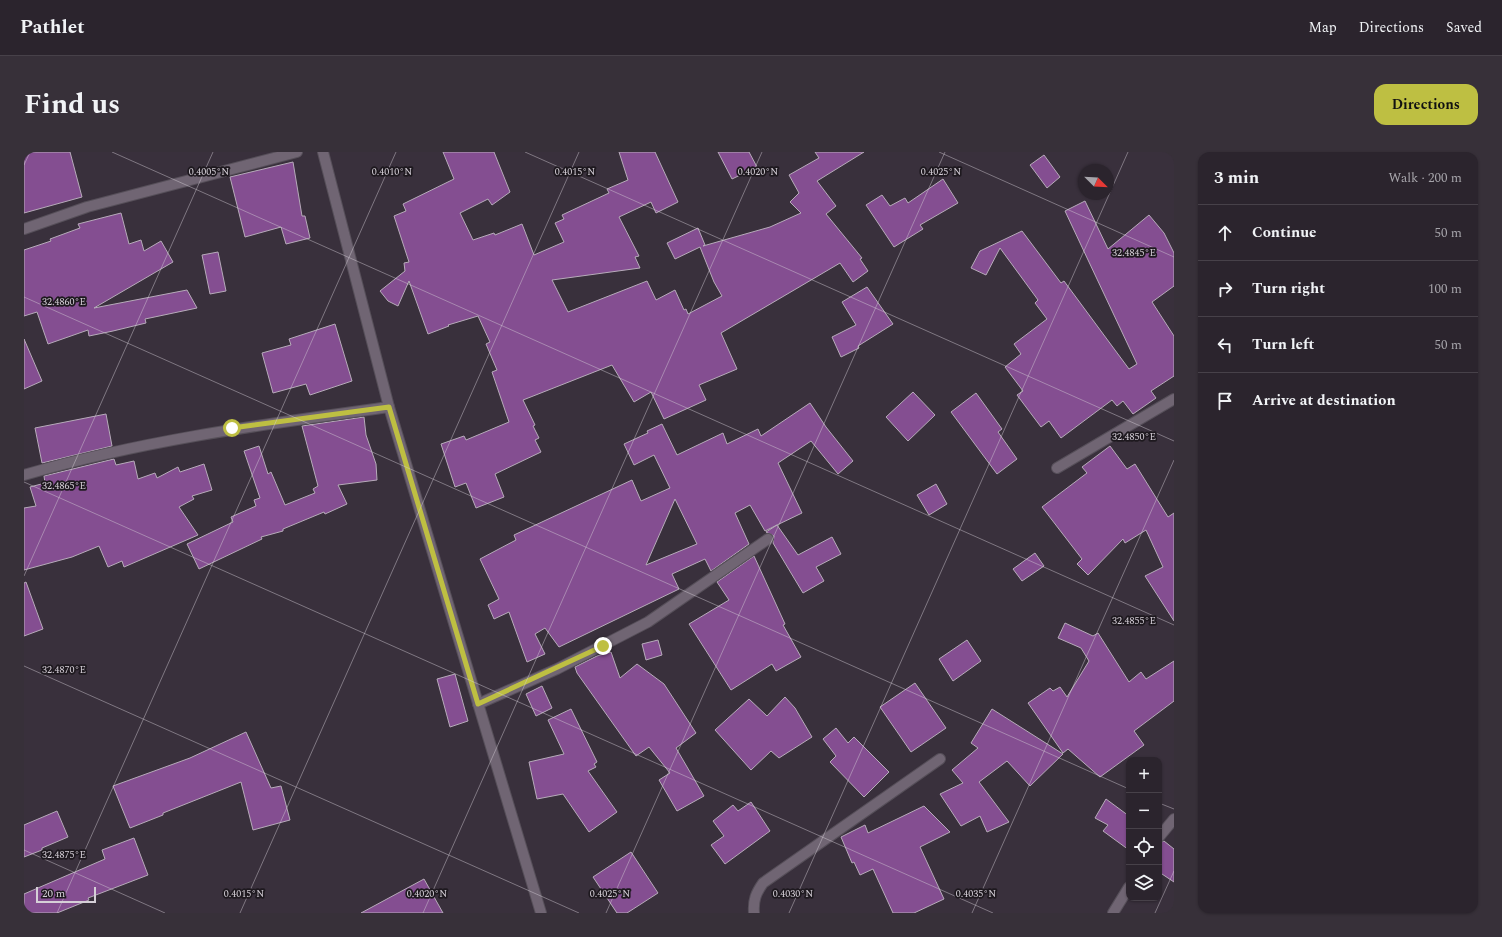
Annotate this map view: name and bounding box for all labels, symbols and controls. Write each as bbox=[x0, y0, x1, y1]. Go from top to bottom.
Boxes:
text: Pathlet bbox=[20, 13, 85, 42]
text: Map bbox=[1309, 17, 1337, 38]
text: Directions bbox=[1359, 17, 1424, 38]
text: Saved bbox=[1446, 17, 1482, 38]
text: Find us bbox=[24, 83, 120, 126]
button: Directions bbox=[1374, 84, 1478, 125]
text: 0.4005°N bbox=[189, 164, 229, 180]
text: 0.4010°N bbox=[372, 164, 412, 180]
text: 0.4015°N bbox=[555, 164, 595, 180]
text: 0.4020°N bbox=[738, 164, 778, 180]
text: 0.4025°N bbox=[921, 164, 961, 180]
north arrow bbox=[1078, 164, 1114, 200]
text: 3 min bbox=[1214, 165, 1259, 191]
text: Walk · 200 m bbox=[1388, 168, 1462, 188]
text: Continue bbox=[1252, 221, 1317, 244]
icon: ahead bbox=[1214, 222, 1236, 244]
text: 50 m bbox=[1435, 223, 1462, 243]
text: 32.4845°E bbox=[1112, 245, 1156, 261]
text: Turn right bbox=[1252, 277, 1325, 300]
icon: right bbox=[1214, 278, 1236, 300]
text: 100 m bbox=[1428, 279, 1462, 299]
text: 32.4860°E bbox=[42, 294, 86, 310]
text: Turn left bbox=[1252, 333, 1314, 356]
icon: left bbox=[1214, 334, 1236, 356]
text: 50 m bbox=[1435, 335, 1462, 355]
text: Arrive at destination bbox=[1252, 389, 1396, 412]
icon: arrive bbox=[1214, 390, 1236, 412]
route start bbox=[223, 419, 241, 437]
text: 32.4850°E bbox=[1112, 429, 1156, 445]
text: 32.4865°E bbox=[42, 478, 86, 494]
text: 32.4855°E bbox=[1112, 613, 1156, 629]
route end bbox=[594, 637, 612, 655]
text: 32.4870°E bbox=[42, 662, 86, 678]
map controls bbox=[1126, 757, 1162, 901]
button: + bbox=[1126, 757, 1162, 793]
button: − bbox=[1126, 793, 1162, 829]
button: locate bbox=[1126, 829, 1162, 865]
text: 32.4875°E bbox=[42, 847, 86, 863]
button: layers bbox=[1126, 865, 1162, 901]
scale bar bbox=[36, 885, 96, 904]
text: 20 m bbox=[42, 885, 65, 902]
text: 0.4015°N bbox=[224, 886, 264, 902]
text: 0.4020°N bbox=[407, 886, 447, 902]
text: 0.4025°N bbox=[590, 886, 630, 902]
text: 0.4030°N bbox=[773, 886, 813, 902]
text: 0.4035°N bbox=[956, 886, 996, 902]

